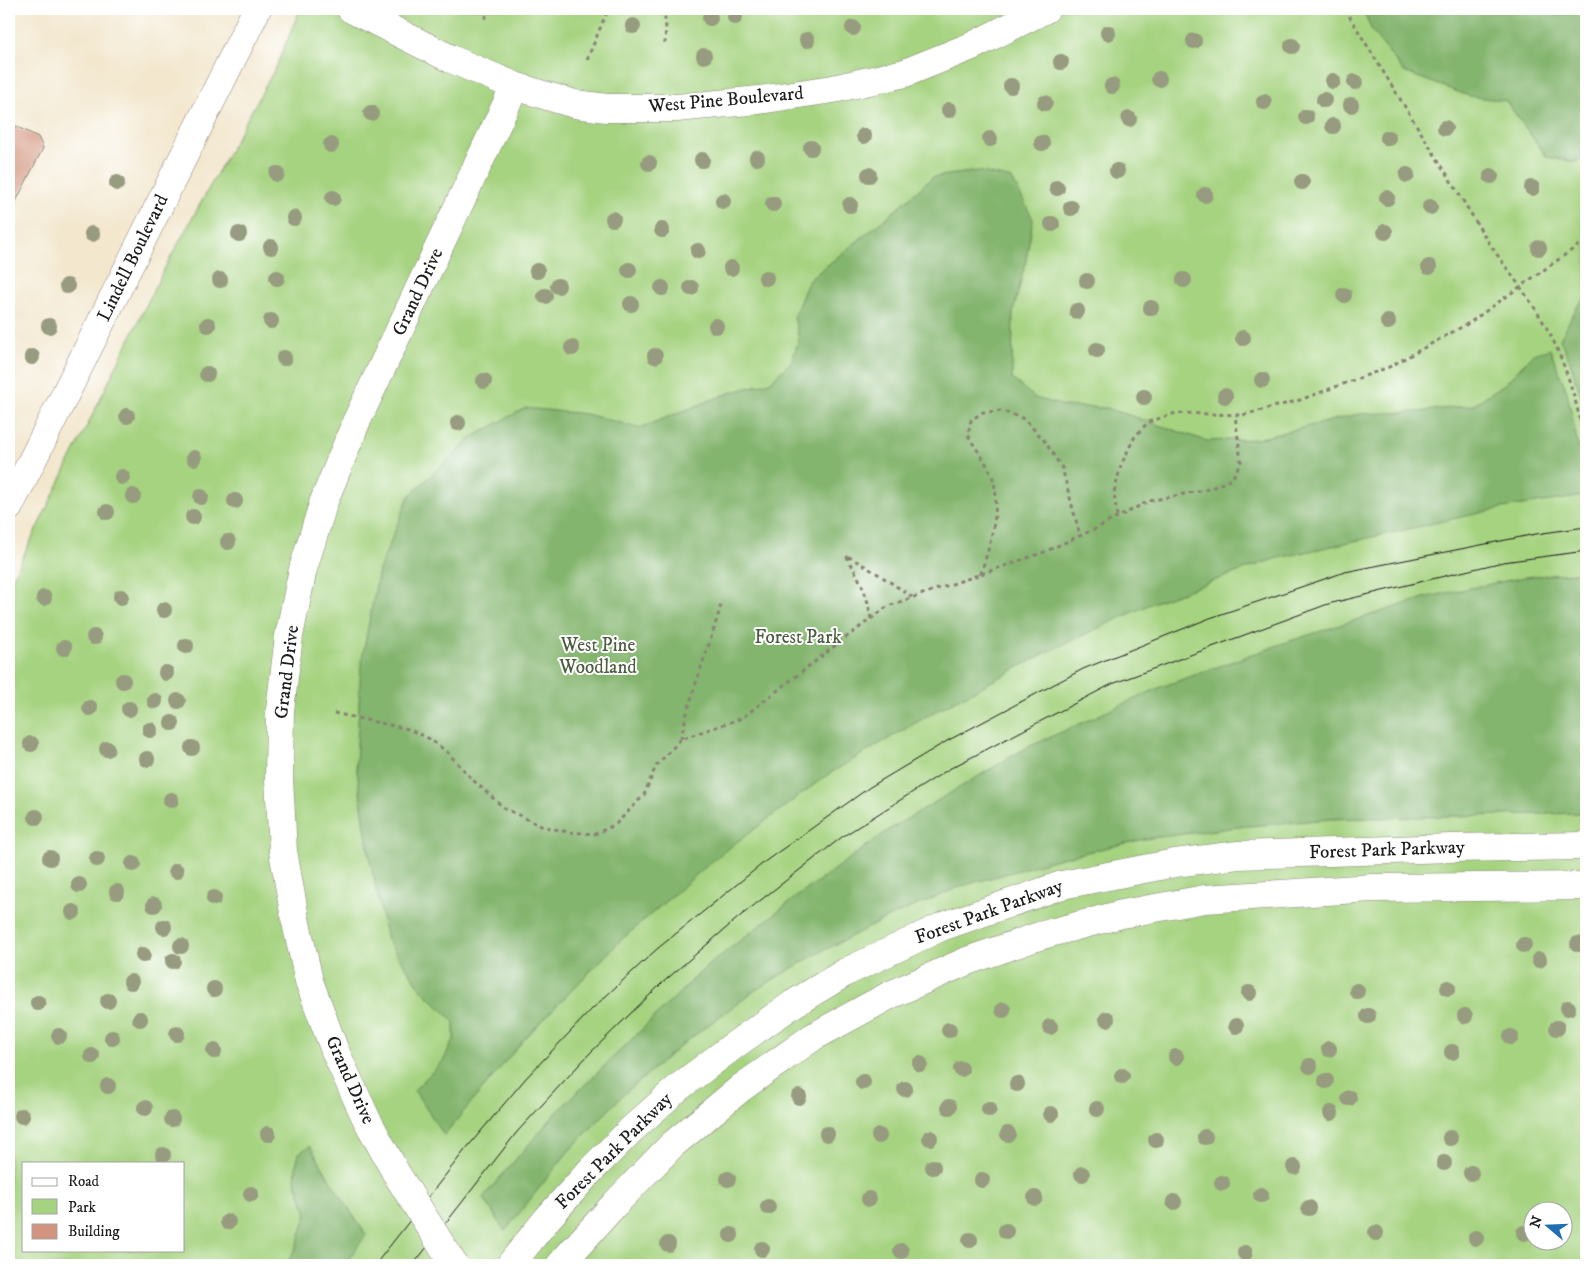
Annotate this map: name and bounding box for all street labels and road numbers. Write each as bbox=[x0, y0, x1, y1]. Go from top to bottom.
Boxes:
street label: West Pine Boulevard bbox=[647, 82, 805, 118]
street label: Lindell Boulevard bbox=[92, 190, 174, 325]
street label: Grand Drive bbox=[388, 244, 448, 340]
street label: Grand Drive bbox=[270, 624, 304, 720]
street label: Forest Park Parkway bbox=[1309, 836, 1466, 864]
street label: Forest Park Parkway bbox=[912, 874, 1067, 949]
street label: Grand Drive bbox=[320, 1032, 380, 1128]
street label: Forest Park Parkway bbox=[551, 1087, 678, 1214]

